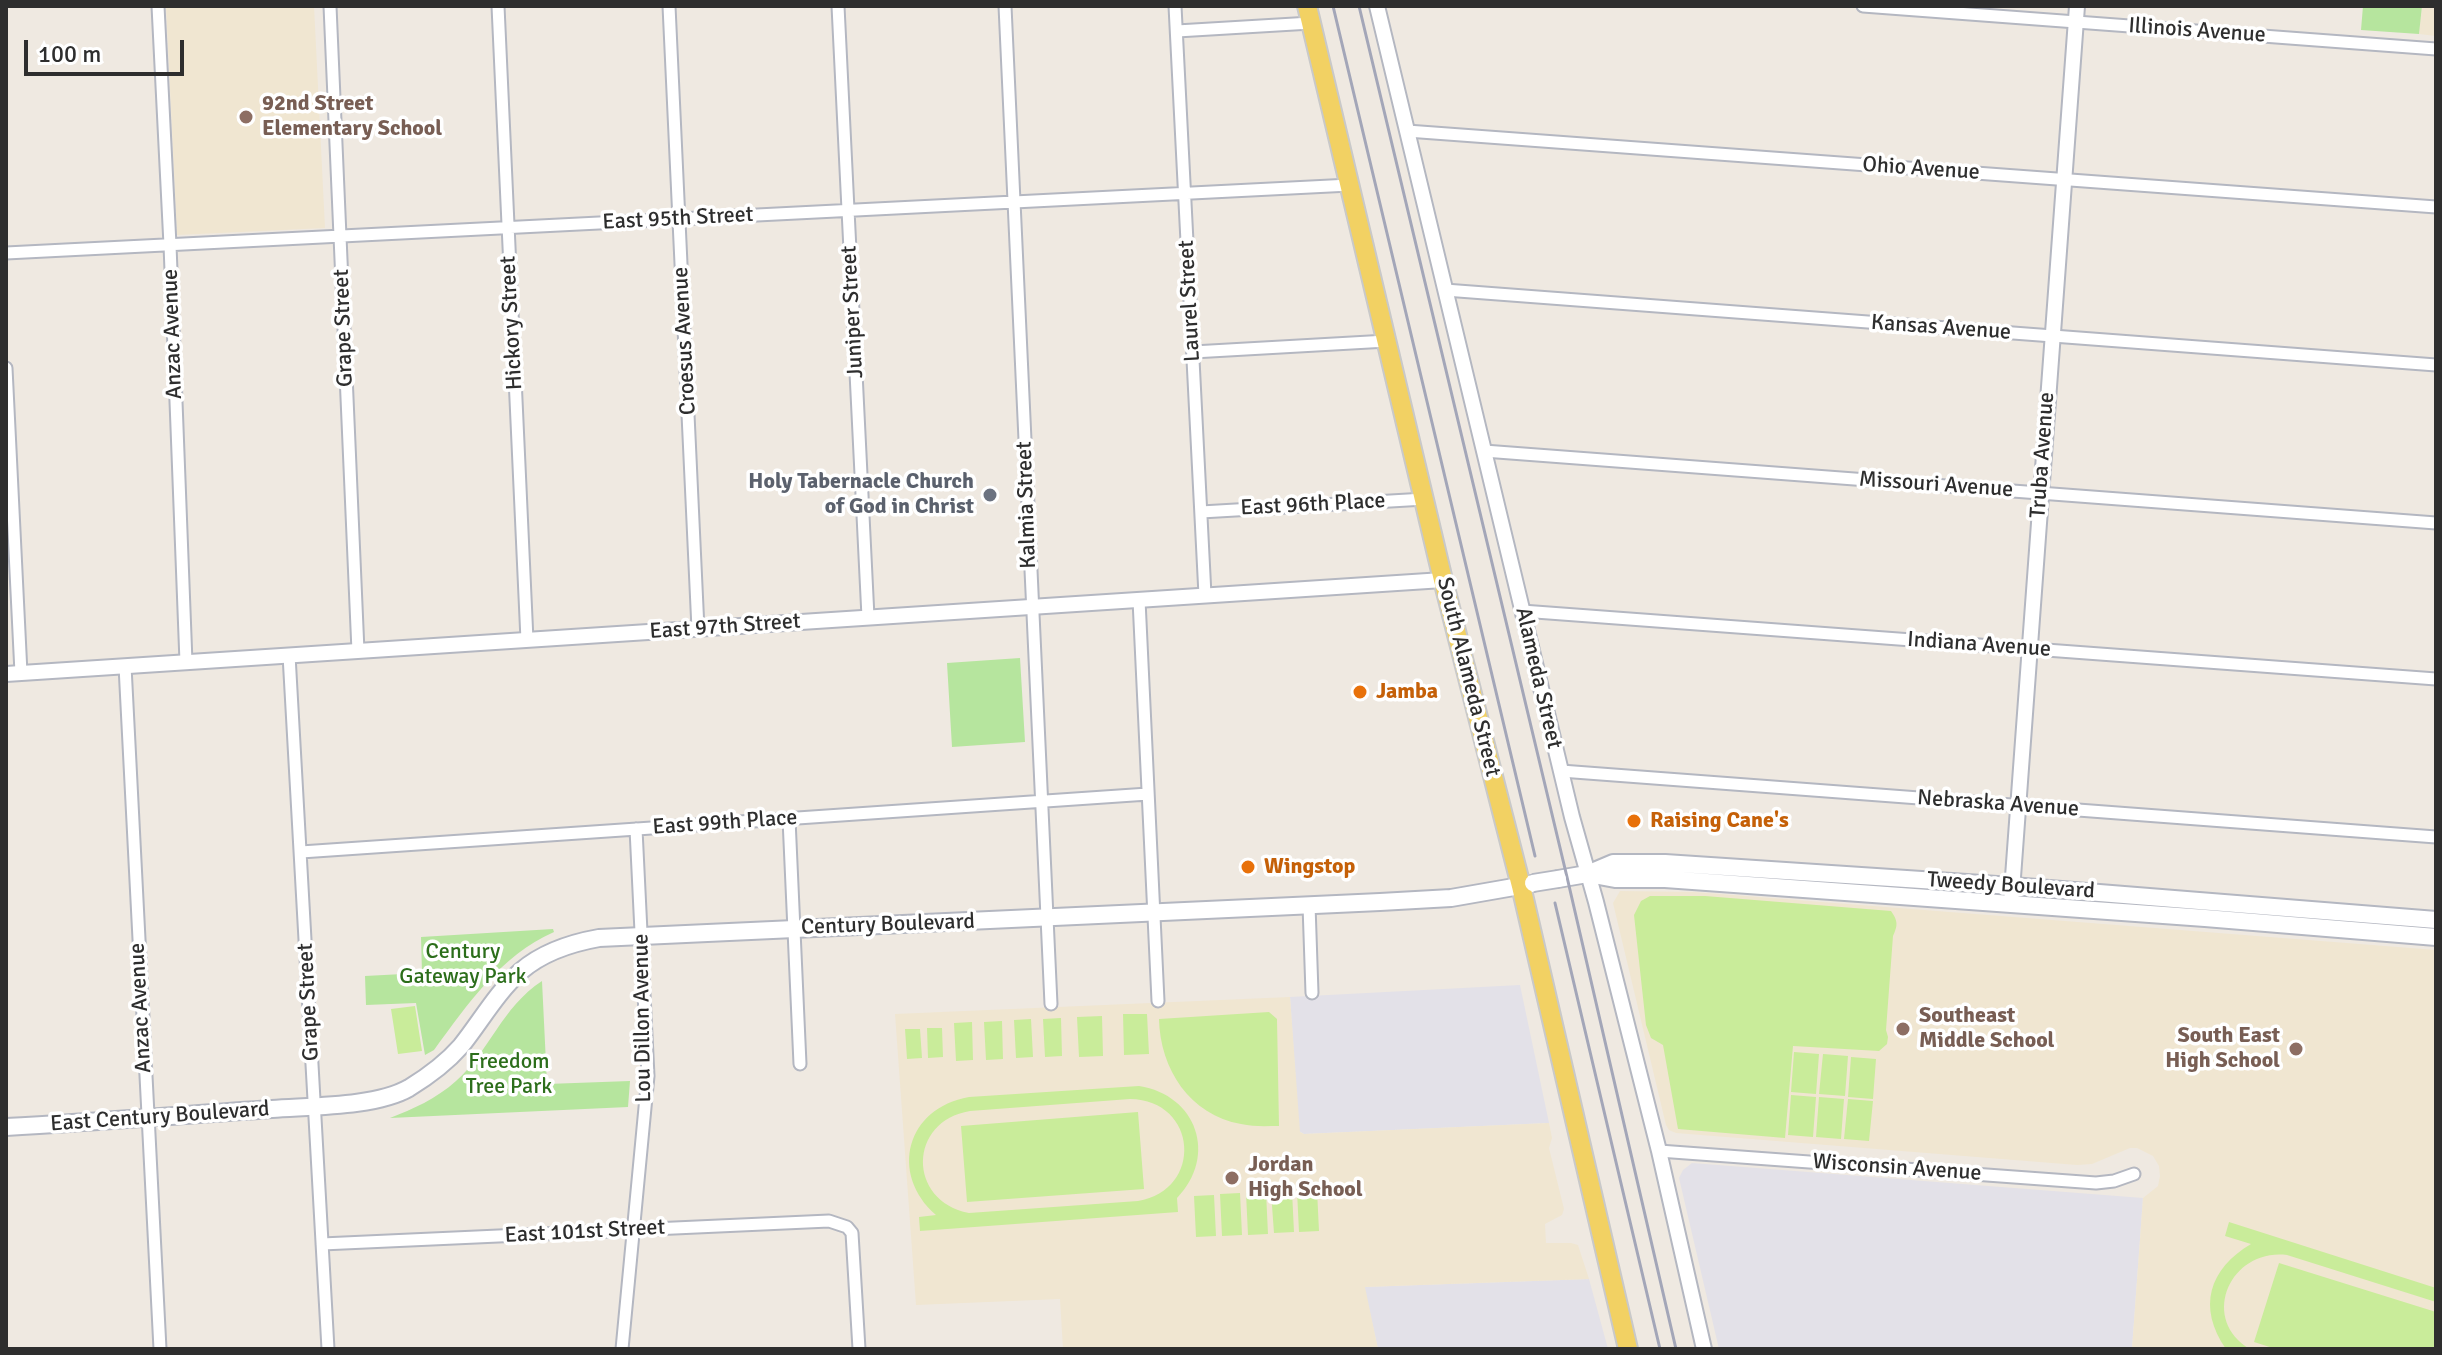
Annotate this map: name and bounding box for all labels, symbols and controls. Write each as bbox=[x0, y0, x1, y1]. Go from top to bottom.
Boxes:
street label: Illinois Avenue bbox=[2127, 13, 2267, 49]
scale bar bbox=[28, 24, 188, 74]
text: 100 m bbox=[38, 39, 101, 69]
place label: 92nd Street Elementary School bbox=[262, 91, 442, 142]
marker: 92nd Street Elementary School bbox=[237, 108, 255, 126]
street label: Ohio Avenue bbox=[1861, 152, 1981, 186]
street label: East 95th Street bbox=[602, 202, 754, 236]
street label: Laurel Street bbox=[1174, 240, 1206, 362]
street label: Juniper Street bbox=[836, 245, 870, 379]
street label: Hickory Street bbox=[495, 255, 529, 391]
street label: Croesus Avenue bbox=[668, 266, 702, 416]
street label: Anzac Avenue bbox=[158, 268, 188, 400]
street label: Grape Street bbox=[329, 269, 359, 387]
street label: Kansas Avenue bbox=[1870, 310, 2012, 346]
street label: Truba Avenue bbox=[2025, 391, 2061, 519]
street label: Kalmia Street bbox=[1012, 441, 1042, 569]
street label: Missouri Avenue bbox=[1858, 466, 2014, 504]
place label: Holy Tabernacle Church of God in Christ bbox=[748, 469, 974, 520]
marker: Holy Tabernacle Church of God in Christ bbox=[981, 486, 999, 504]
street label: East 96th Place bbox=[1240, 488, 1386, 522]
street label: South Alameda Street bbox=[1430, 575, 1506, 779]
street label: Alameda Street bbox=[1509, 605, 1567, 751]
street label: East 97th Street bbox=[649, 609, 801, 645]
street label: Indiana Avenue bbox=[1906, 627, 2052, 663]
place label: Jamba bbox=[1376, 679, 1438, 705]
marker: Jamba bbox=[1351, 683, 1369, 701]
street label: Nebraska Avenue bbox=[1916, 785, 2080, 823]
street label: East 99th Place bbox=[652, 805, 798, 841]
place label: Raising Cane's bbox=[1650, 808, 1789, 834]
marker: Raising Cane's bbox=[1625, 812, 1643, 830]
place label: Wingstop bbox=[1264, 854, 1355, 880]
marker: Wingstop bbox=[1239, 858, 1257, 876]
street label: Tweedy Boulevard bbox=[1926, 867, 2096, 905]
street label: Century Boulevard bbox=[801, 909, 975, 941]
street label: Lou Dillon Avenue bbox=[628, 933, 658, 1103]
park label: Century Gateway Park bbox=[399, 939, 527, 990]
street label: Anzac Avenue bbox=[124, 942, 158, 1074]
street label: Grape Street bbox=[293, 942, 325, 1062]
place label: Southeast Middle School bbox=[1919, 1003, 2055, 1054]
marker: Southeast Middle School bbox=[1894, 1020, 1912, 1038]
place label: South East High School bbox=[2165, 1023, 2280, 1074]
marker: South East High School bbox=[2287, 1040, 2305, 1058]
park label: Freedom Tree Park bbox=[466, 1049, 552, 1100]
street label: East Century Boulevard bbox=[49, 1096, 271, 1138]
street label: Wisconsin Avenue bbox=[1812, 1149, 1982, 1187]
place label: Jordan High School bbox=[1248, 1152, 1363, 1204]
marker: Jordan High School bbox=[1223, 1169, 1241, 1187]
street label: East 101st Street bbox=[504, 1215, 666, 1249]

